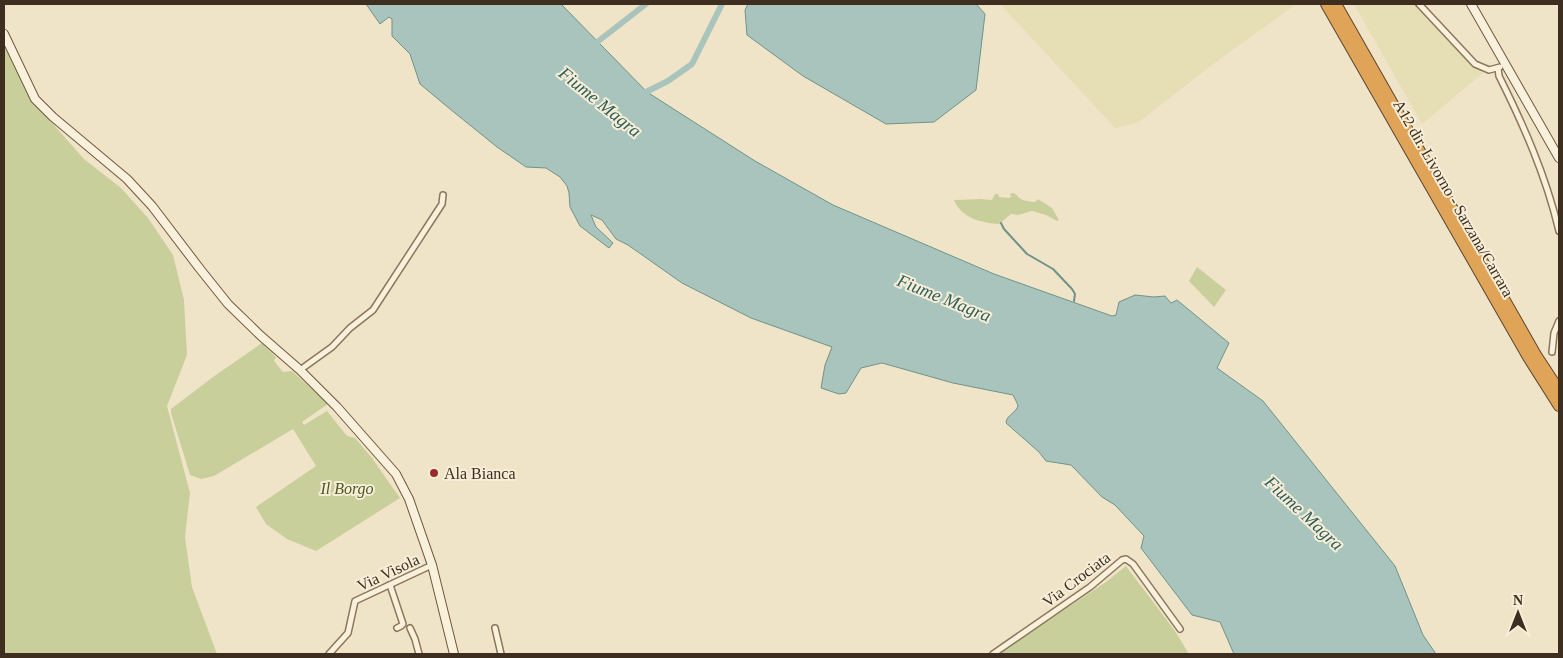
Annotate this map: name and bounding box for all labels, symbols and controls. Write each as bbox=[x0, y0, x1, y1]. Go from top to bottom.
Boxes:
water label: Fiume Magra bbox=[554, 62, 645, 141]
street label: A12 dir. Livorno - Sarzana/Carrara bbox=[1390, 97, 1517, 300]
water label: Fiume Magra bbox=[893, 270, 994, 326]
place label: Ala Bianca bbox=[444, 465, 516, 482]
marker: Ala Bianca bbox=[428, 467, 440, 479]
water label: Fiume Magra bbox=[1260, 471, 1347, 554]
park label: Il Borgo bbox=[319, 480, 374, 498]
street label: Via Crociata bbox=[1039, 548, 1113, 610]
street label: Via Visola bbox=[354, 551, 422, 594]
north arrow bbox=[1493, 588, 1543, 638]
text: N bbox=[1513, 593, 1523, 608]

